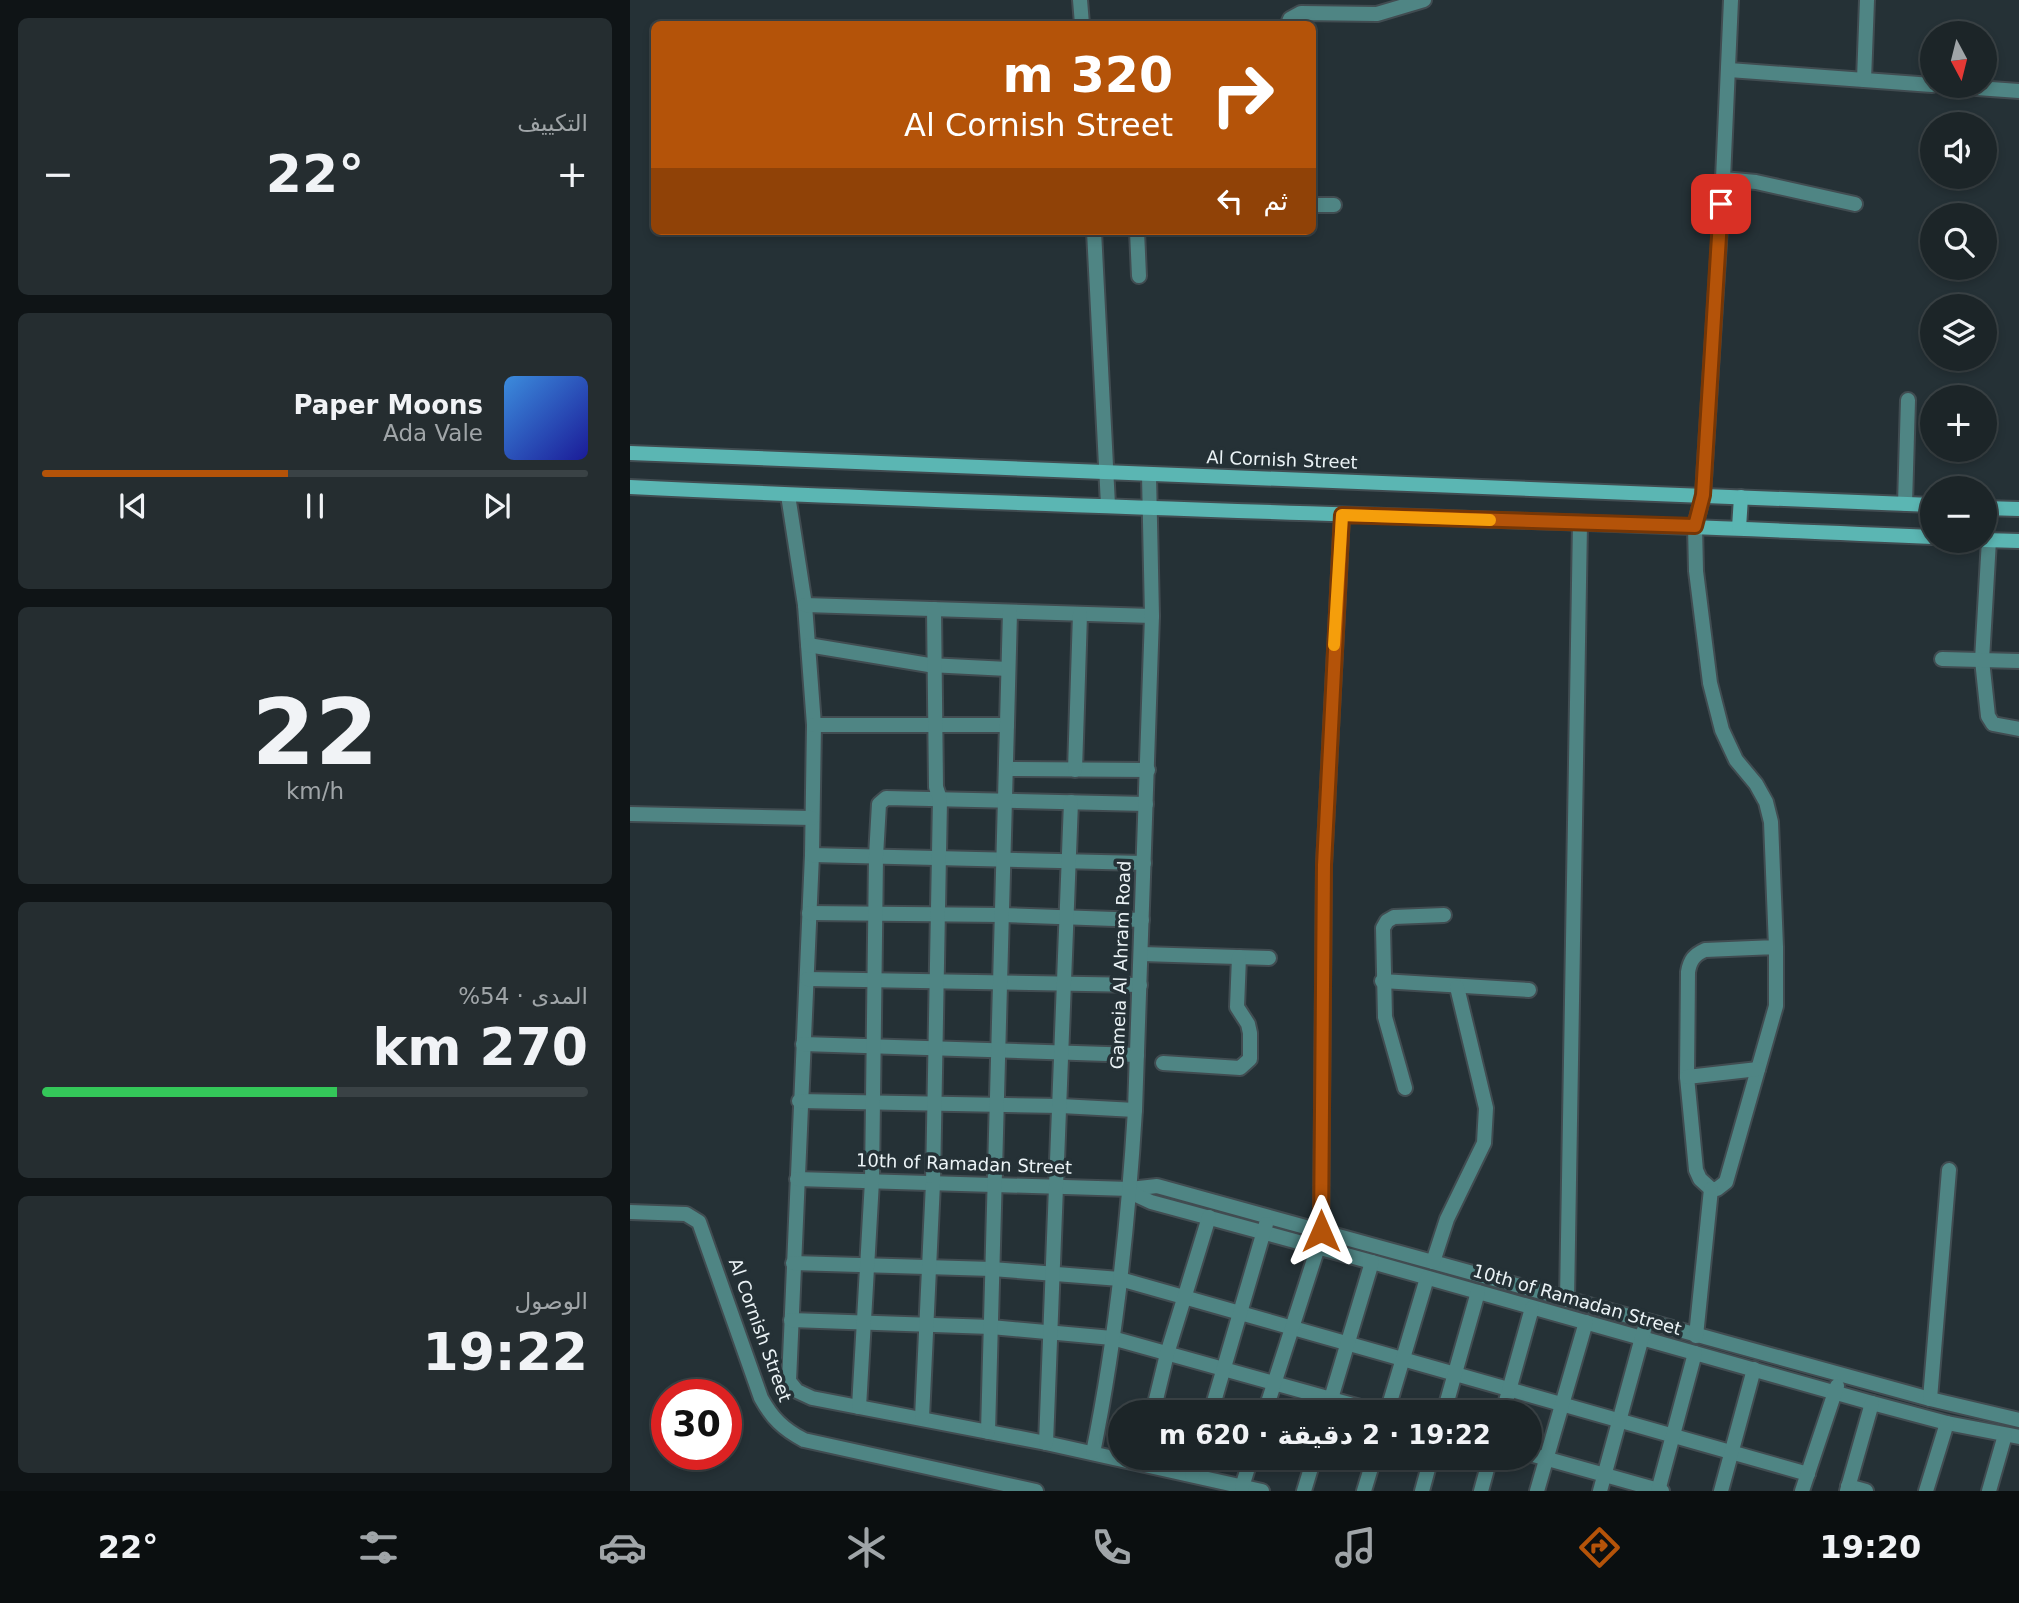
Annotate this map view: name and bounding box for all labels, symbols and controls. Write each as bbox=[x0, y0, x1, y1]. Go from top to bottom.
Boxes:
north arrow bbox=[1920, 21, 1997, 98]
map controls bbox=[1920, 21, 1997, 553]
text: 320 m bbox=[1003, 47, 1173, 104]
icon: right bbox=[1197, 49, 1288, 140]
text: Al Cornish Street bbox=[904, 106, 1173, 144]
text: التكييف bbox=[517, 110, 588, 136]
button: sound bbox=[1920, 112, 1997, 189]
text: 22° bbox=[266, 144, 364, 204]
text: − bbox=[42, 152, 74, 196]
text: + bbox=[556, 152, 588, 196]
pin bbox=[1691, 174, 1751, 234]
icon: left bbox=[1211, 182, 1249, 220]
icon: arrive bbox=[1702, 185, 1740, 223]
text: ثم bbox=[1263, 186, 1288, 216]
button: search bbox=[1920, 203, 1997, 280]
button: layers bbox=[1920, 294, 1997, 371]
button: + bbox=[1920, 385, 1997, 462]
text: Paper Moons bbox=[293, 390, 483, 420]
text: Ada Vale bbox=[383, 420, 483, 446]
street label: Al Cornish Street bbox=[1206, 446, 1358, 473]
button: − bbox=[1920, 476, 1997, 553]
icon: previous bbox=[114, 487, 152, 525]
icon: pause bbox=[296, 487, 334, 525]
icon: next bbox=[478, 487, 516, 525]
text: 22 bbox=[252, 680, 378, 785]
text: km/h bbox=[286, 778, 344, 804]
street label: Gameia Al Ahram Road bbox=[1106, 860, 1135, 1070]
text: المدى · 54% bbox=[458, 983, 588, 1009]
text: 270 km bbox=[373, 1017, 588, 1077]
street label: 10th of Ramadan Street bbox=[856, 1149, 1072, 1178]
position arrow bbox=[1284, 1194, 1358, 1268]
street label: Al Cornish Street bbox=[725, 1255, 796, 1405]
street label: 10th of Ramadan Street bbox=[1470, 1260, 1684, 1339]
text: الوصول bbox=[515, 1288, 588, 1314]
text: 19:22 bbox=[422, 1322, 588, 1382]
speed limit sign: 30 bbox=[651, 1379, 742, 1470]
text: 19:22 · 2 دقيقة · 620 m bbox=[1159, 1420, 1491, 1450]
icon: filters bbox=[354, 1523, 403, 1572]
icon: car bbox=[598, 1523, 647, 1572]
icon: climate bbox=[842, 1523, 891, 1572]
icon: phone bbox=[1087, 1523, 1136, 1572]
icon: music bbox=[1331, 1523, 1380, 1572]
icon: directions bbox=[1575, 1523, 1624, 1572]
text: 22° bbox=[98, 1528, 158, 1566]
text: 19:20 bbox=[1819, 1528, 1921, 1566]

